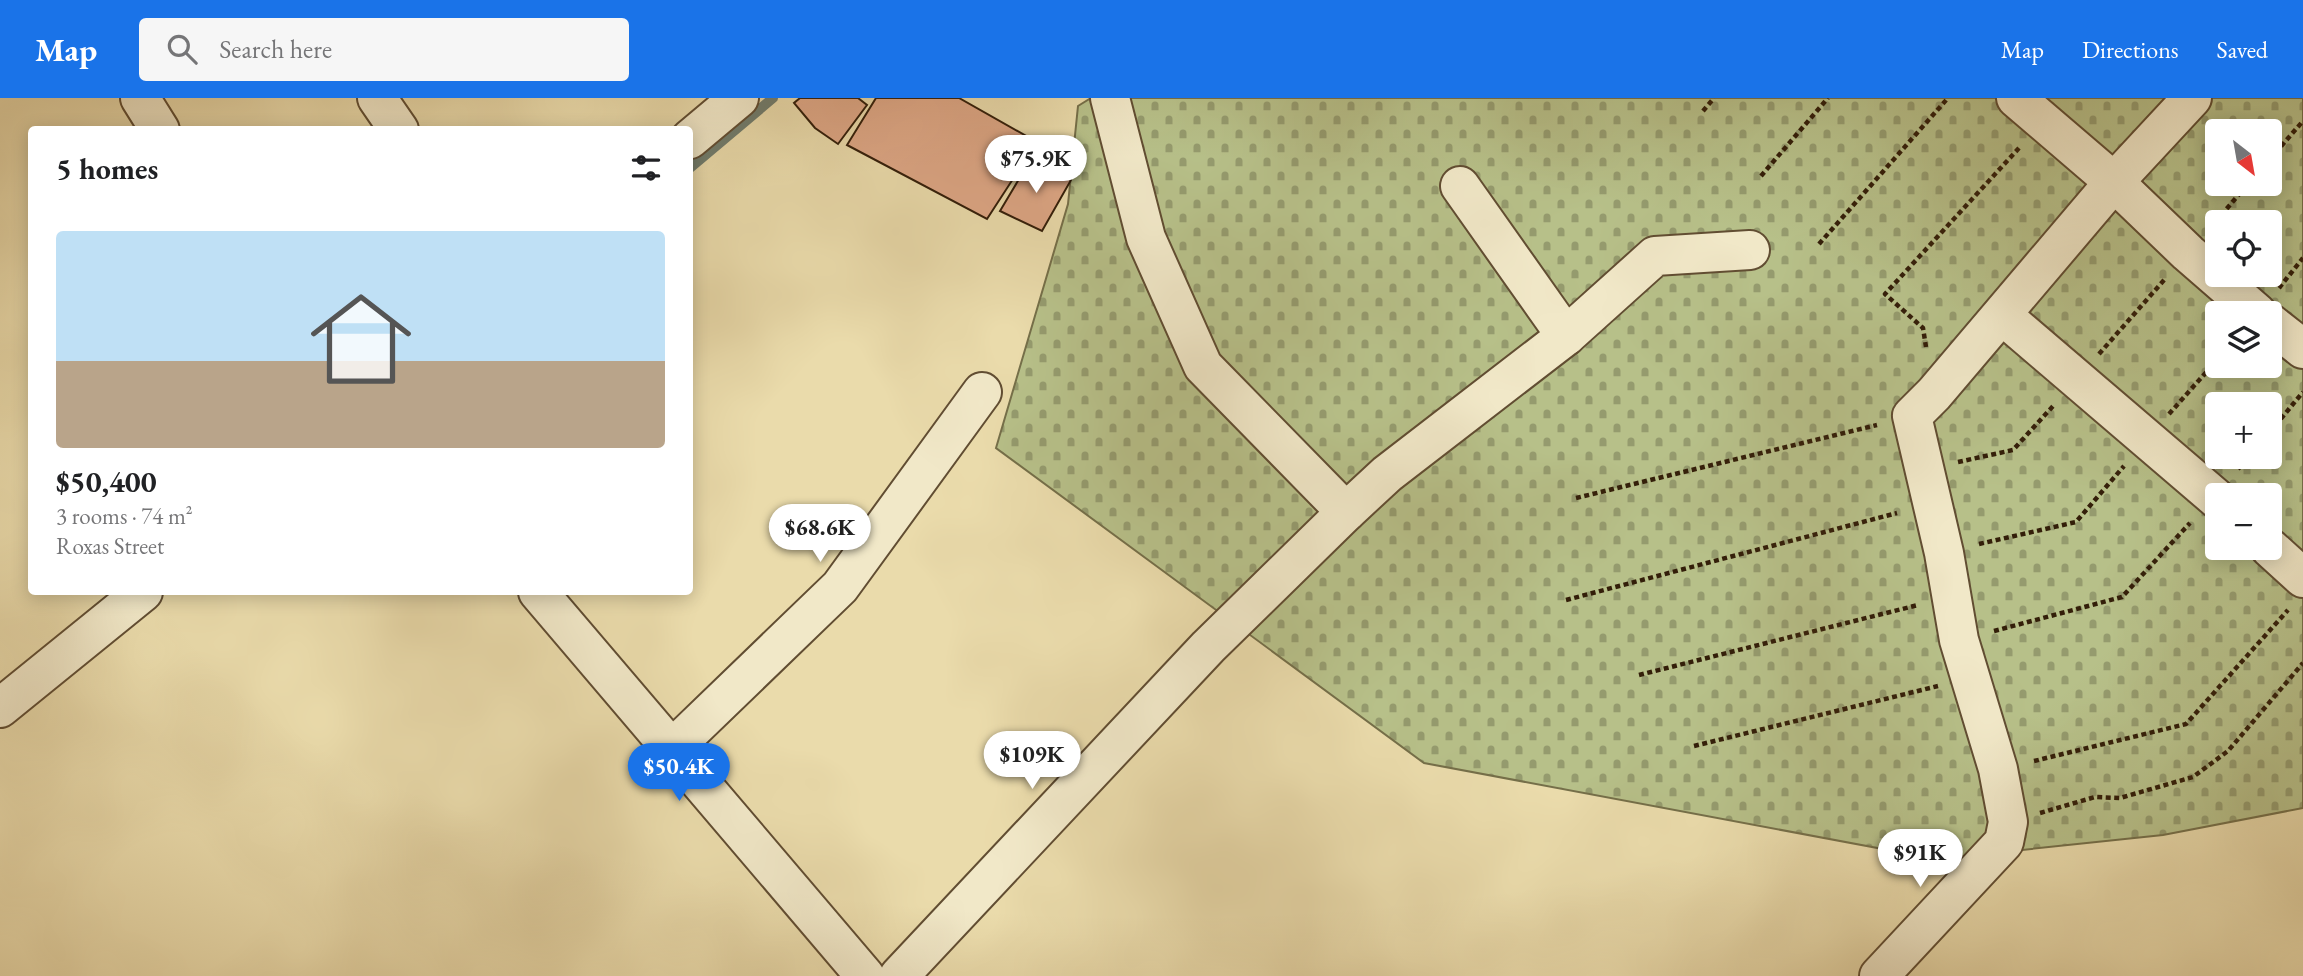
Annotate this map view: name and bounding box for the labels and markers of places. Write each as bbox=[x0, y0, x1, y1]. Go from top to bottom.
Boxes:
pin: $75.9K bbox=[979, 136, 1093, 195]
pin: $68.6K bbox=[763, 504, 877, 564]
pin: $109K bbox=[983, 732, 1081, 791]
pin: $50.4K bbox=[622, 744, 736, 803]
pin: $91K bbox=[1879, 830, 1961, 889]

